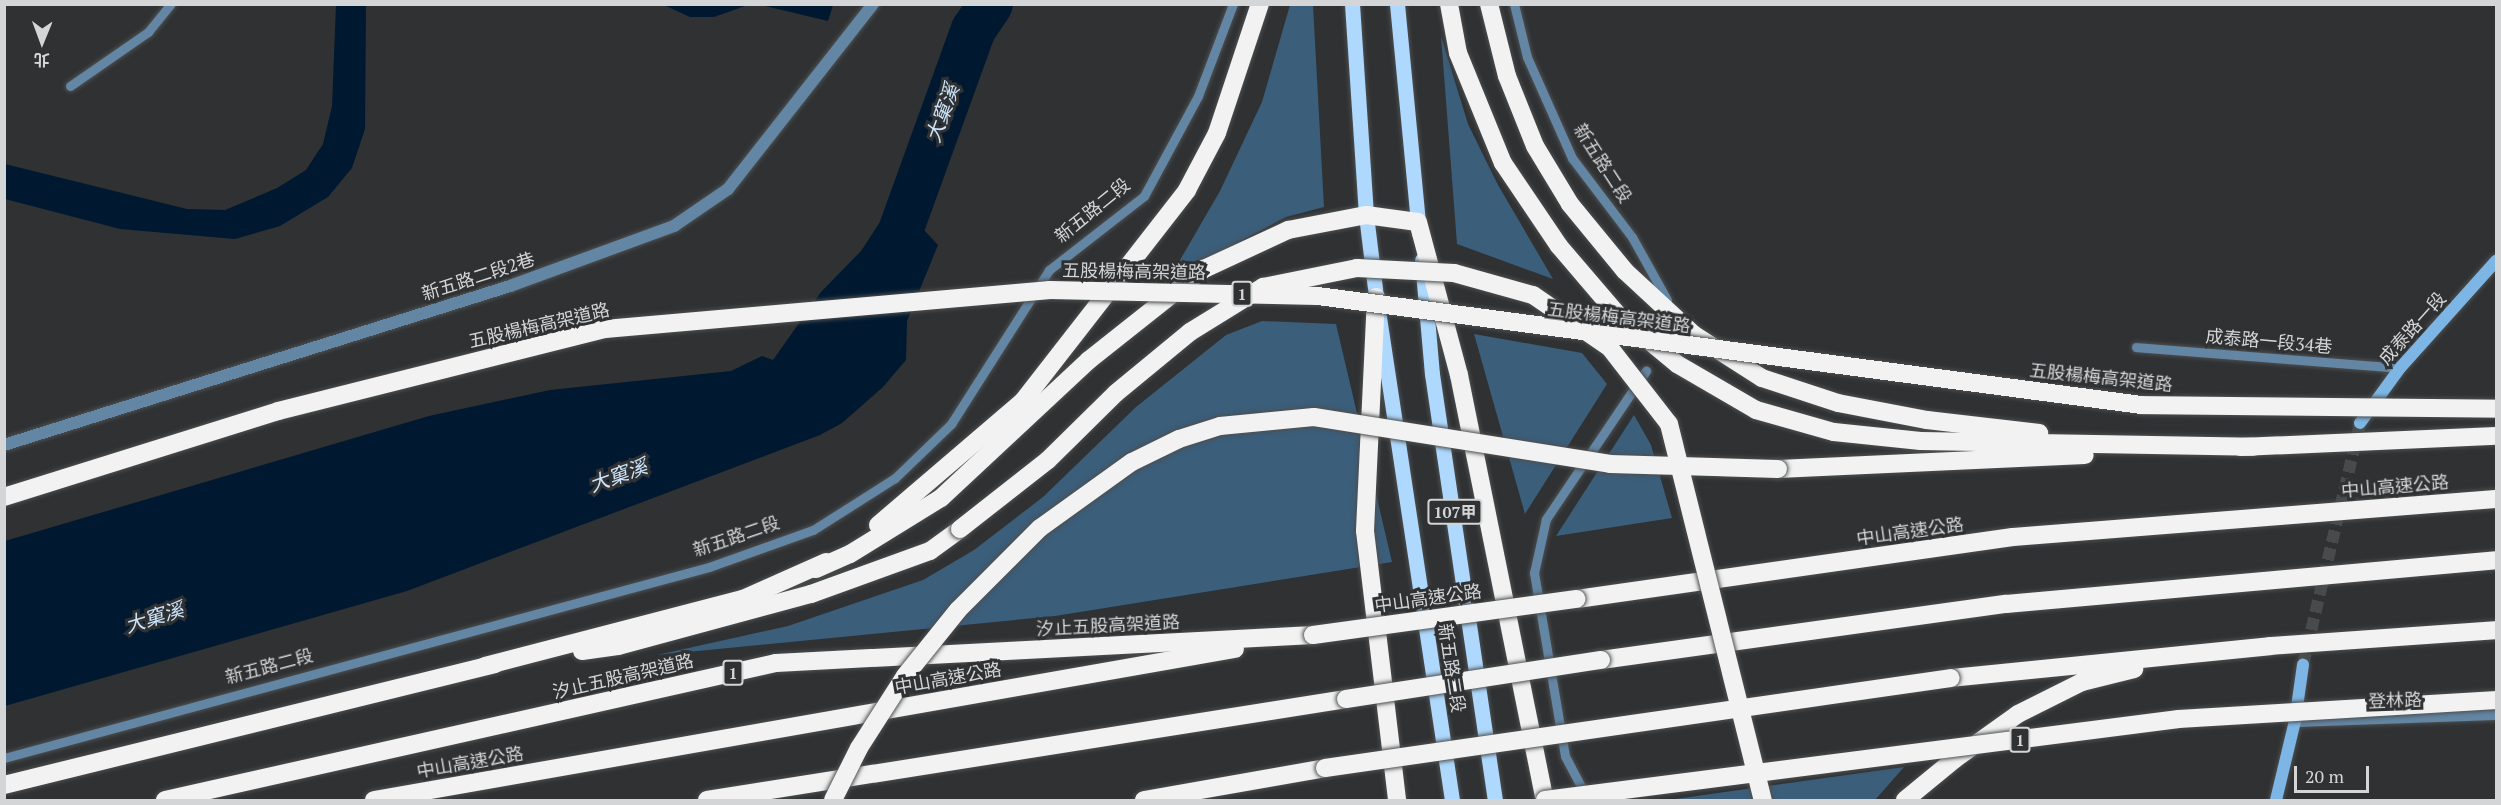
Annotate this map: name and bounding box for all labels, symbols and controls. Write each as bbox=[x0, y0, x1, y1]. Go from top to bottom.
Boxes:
north arrow bbox=[12, 12, 72, 72]
text: 北 bbox=[33, 49, 50, 71]
water label: 大窠溪 bbox=[920, 81, 964, 145]
street label: 新五路二段 bbox=[1569, 119, 1637, 207]
street label: 新五路二段 bbox=[1050, 173, 1134, 247]
street label: 新五路二段2巷 bbox=[419, 248, 537, 304]
street label: 五股楊梅高架道路 bbox=[1062, 259, 1206, 283]
road number: 1 bbox=[1230, 281, 1254, 307]
street label: 成泰路一段 bbox=[2374, 287, 2450, 369]
street label: 五股楊梅高架道路 bbox=[466, 298, 612, 352]
street label: 五股楊梅高架道路 bbox=[1546, 298, 1692, 336]
street label: 成泰路一段34巷 bbox=[2205, 325, 2333, 357]
street label: 五股楊梅高架道路 bbox=[2028, 359, 2174, 395]
water label: 大窠溪 bbox=[586, 453, 650, 497]
street label: 中山高速公路 bbox=[2340, 471, 2450, 501]
road number: 107甲 bbox=[1426, 499, 1484, 525]
street label: 新五路二段 bbox=[690, 511, 782, 561]
street label: 中山高速公路 bbox=[1855, 513, 1965, 549]
street label: 中山高速公路 bbox=[1373, 580, 1483, 616]
water label: 大窠溪 bbox=[122, 597, 186, 637]
street label: 汐止五股高架道路 bbox=[1036, 610, 1180, 640]
street label: 新五路二段 bbox=[1434, 622, 1470, 714]
street label: 新五路二段 bbox=[223, 644, 315, 688]
street label: 汐止五股高架道路 bbox=[550, 649, 696, 703]
street label: 中山高速公路 bbox=[893, 658, 1003, 698]
road number: 1 bbox=[721, 660, 745, 686]
street label: 登林路 bbox=[2368, 688, 2422, 712]
road number: 1 bbox=[2008, 727, 2032, 753]
street label: 中山高速公路 bbox=[415, 742, 525, 782]
scale bar bbox=[2297, 754, 2372, 792]
text: 20 m bbox=[2305, 764, 2344, 788]

